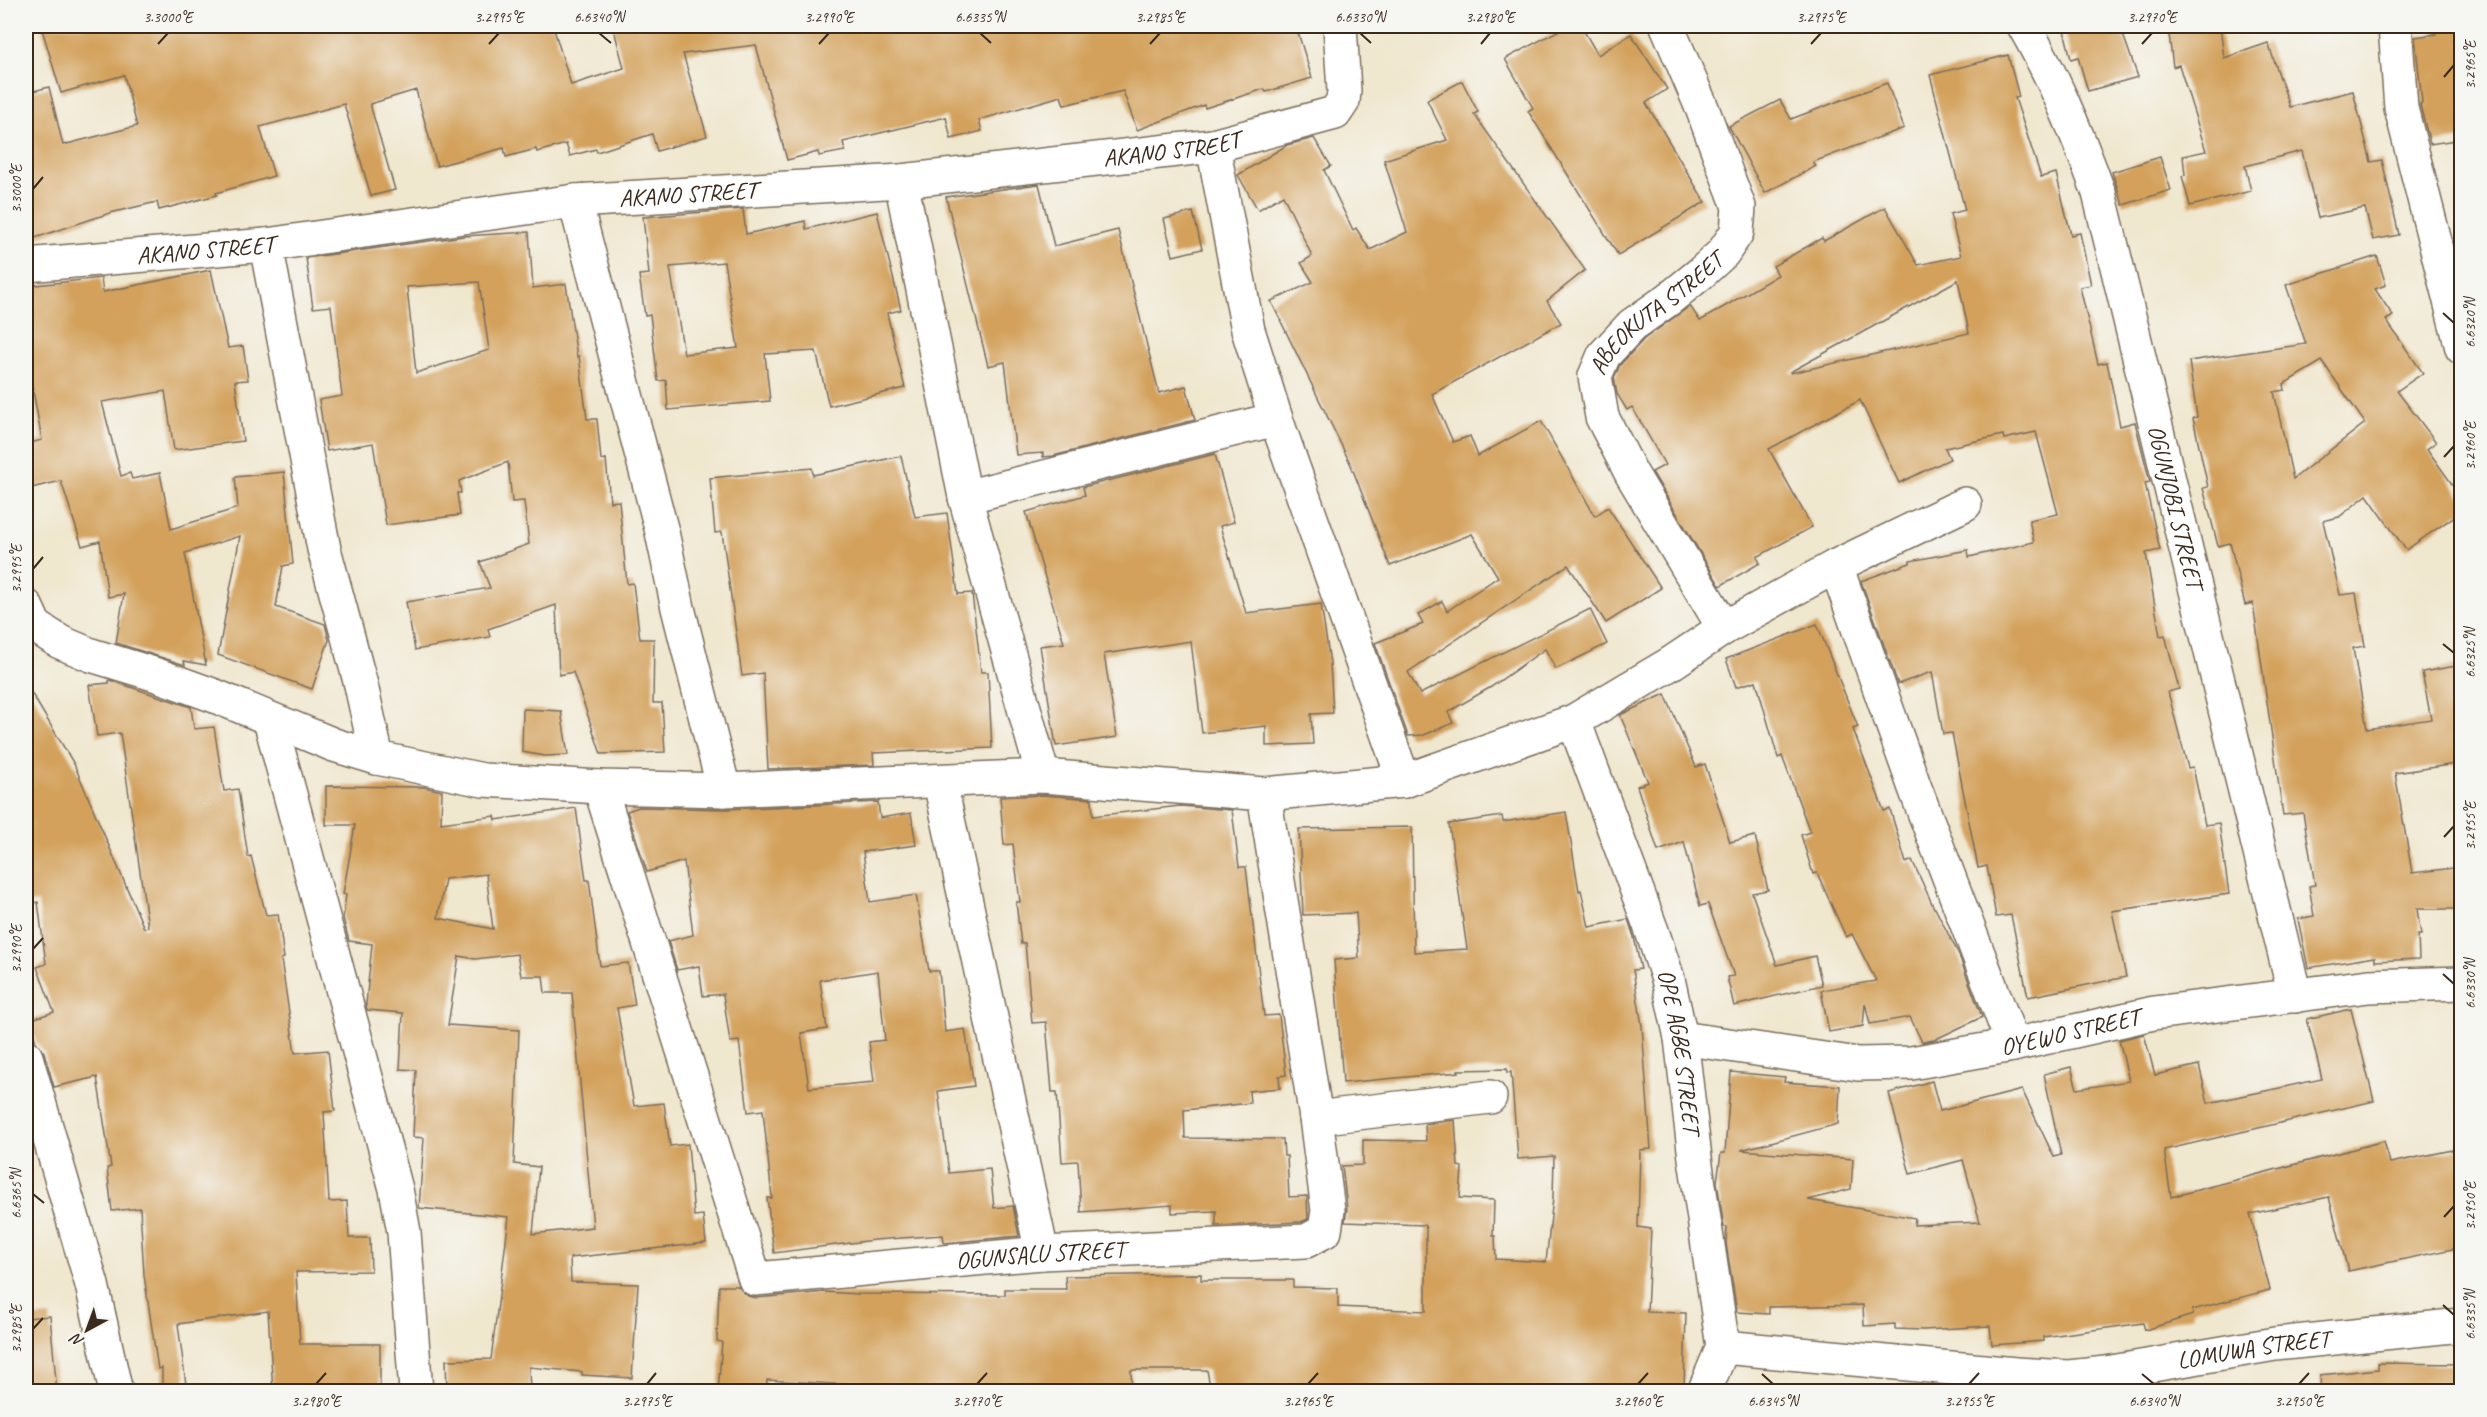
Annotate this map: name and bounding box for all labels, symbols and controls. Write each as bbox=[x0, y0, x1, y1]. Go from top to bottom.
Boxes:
text: 3.3000°E bbox=[144, 8, 195, 27]
text: 3.2995°E bbox=[475, 8, 526, 27]
text: 6.6340°N bbox=[574, 8, 627, 27]
text: 3.2990°E bbox=[805, 8, 856, 27]
text: 6.6335°N bbox=[955, 8, 1008, 27]
text: 3.2985°E bbox=[1136, 8, 1187, 27]
text: 6.6330°N bbox=[1335, 8, 1388, 27]
text: 3.2980°E bbox=[1466, 8, 1517, 27]
text: 3.2975°E bbox=[1797, 8, 1848, 27]
text: 3.2970°E bbox=[2128, 8, 2179, 27]
text: 3.2965°E bbox=[2461, 38, 2480, 89]
street label: AKANO STREET bbox=[1101, 123, 1249, 173]
text: 3.3000°E bbox=[7, 162, 26, 213]
street label: AKANO STREET bbox=[618, 175, 764, 213]
street label: AKANO STREET bbox=[135, 228, 282, 271]
street label: ABEOKUTA STREET bbox=[1582, 242, 1733, 379]
text: 6.6320°N bbox=[2461, 295, 2480, 348]
text: 3.2960°E bbox=[2461, 419, 2480, 470]
street label: OGUNJOBI STREET bbox=[2141, 422, 2211, 597]
text: 3.2995°E bbox=[7, 542, 26, 593]
text: 6.6325°N bbox=[2461, 625, 2480, 678]
text: 3.2955°E bbox=[2461, 799, 2480, 850]
text: 3.2990°E bbox=[7, 922, 26, 973]
text: 6.6330°N bbox=[2461, 956, 2480, 1009]
street label: OPE AGBE STREET bbox=[1651, 965, 1708, 1140]
street label: OYEWO STREET bbox=[1998, 1000, 2148, 1062]
text: 6.6365°N bbox=[7, 1166, 26, 1219]
text: 3.2950°E bbox=[2461, 1179, 2480, 1230]
street label: OGUNSALU STREET bbox=[954, 1234, 1131, 1276]
text: 6.6335°N bbox=[2461, 1287, 2480, 1340]
north arrow bbox=[57, 1300, 117, 1360]
text: 3.2985°E bbox=[7, 1302, 26, 1353]
street label: LOMUWA STREET bbox=[2175, 1323, 2336, 1376]
text: N bbox=[65, 1328, 88, 1351]
text: 3.2980°E bbox=[292, 1392, 343, 1411]
text: 3.2975°E bbox=[623, 1392, 674, 1411]
text: 3.2970°E bbox=[953, 1392, 1004, 1411]
text: 3.2965°E bbox=[1284, 1392, 1335, 1411]
text: 3.2960°E bbox=[1614, 1392, 1665, 1411]
text: 6.6345°N bbox=[1748, 1392, 1801, 1411]
text: 3.2955°E bbox=[1945, 1392, 1996, 1411]
text: 6.6340°N bbox=[2129, 1392, 2182, 1411]
text: 3.2950°E bbox=[2275, 1392, 2326, 1411]

